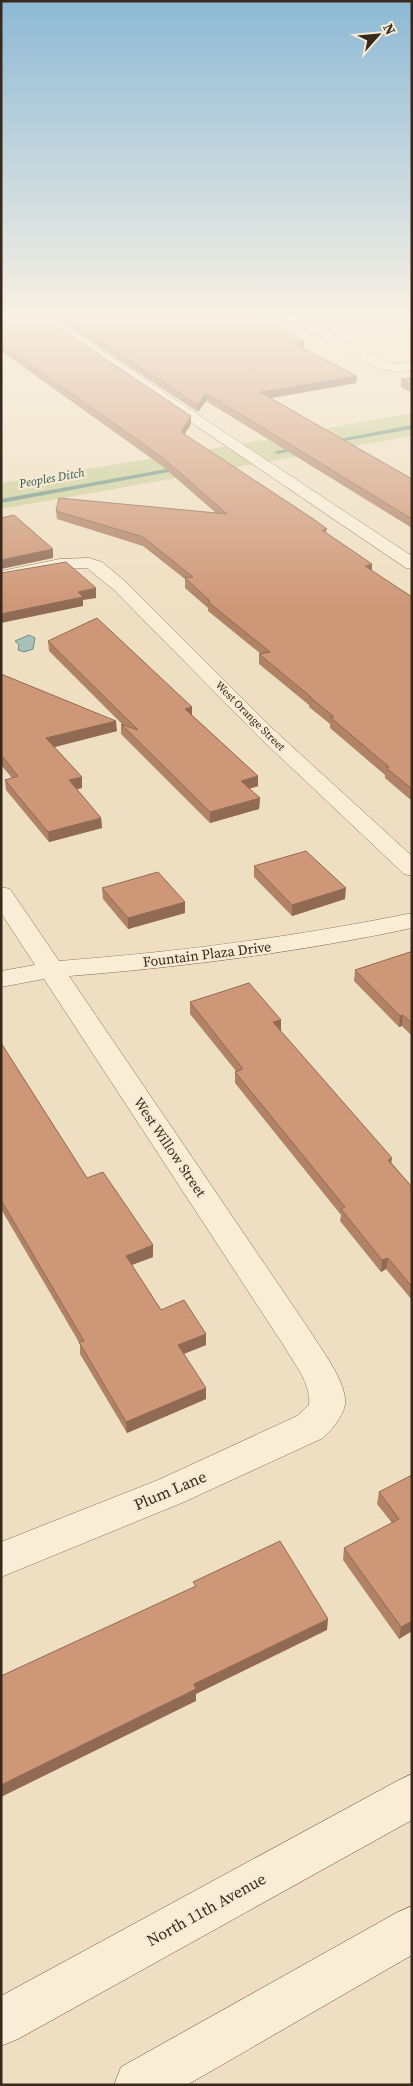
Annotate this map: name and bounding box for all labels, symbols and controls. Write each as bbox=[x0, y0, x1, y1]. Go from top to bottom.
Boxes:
north arrow bbox=[353, 10, 403, 60]
text: N bbox=[378, 20, 401, 38]
water label: Peoples Ditch bbox=[17, 464, 86, 492]
street label: West Orange Street bbox=[212, 678, 288, 754]
street label: Fountain Plaza Drive bbox=[142, 936, 272, 972]
street label: West Willow Street bbox=[129, 1093, 211, 1201]
street label: Plum Lane bbox=[130, 1465, 210, 1515]
street label: North 11th Avenue bbox=[142, 1867, 270, 1951]

